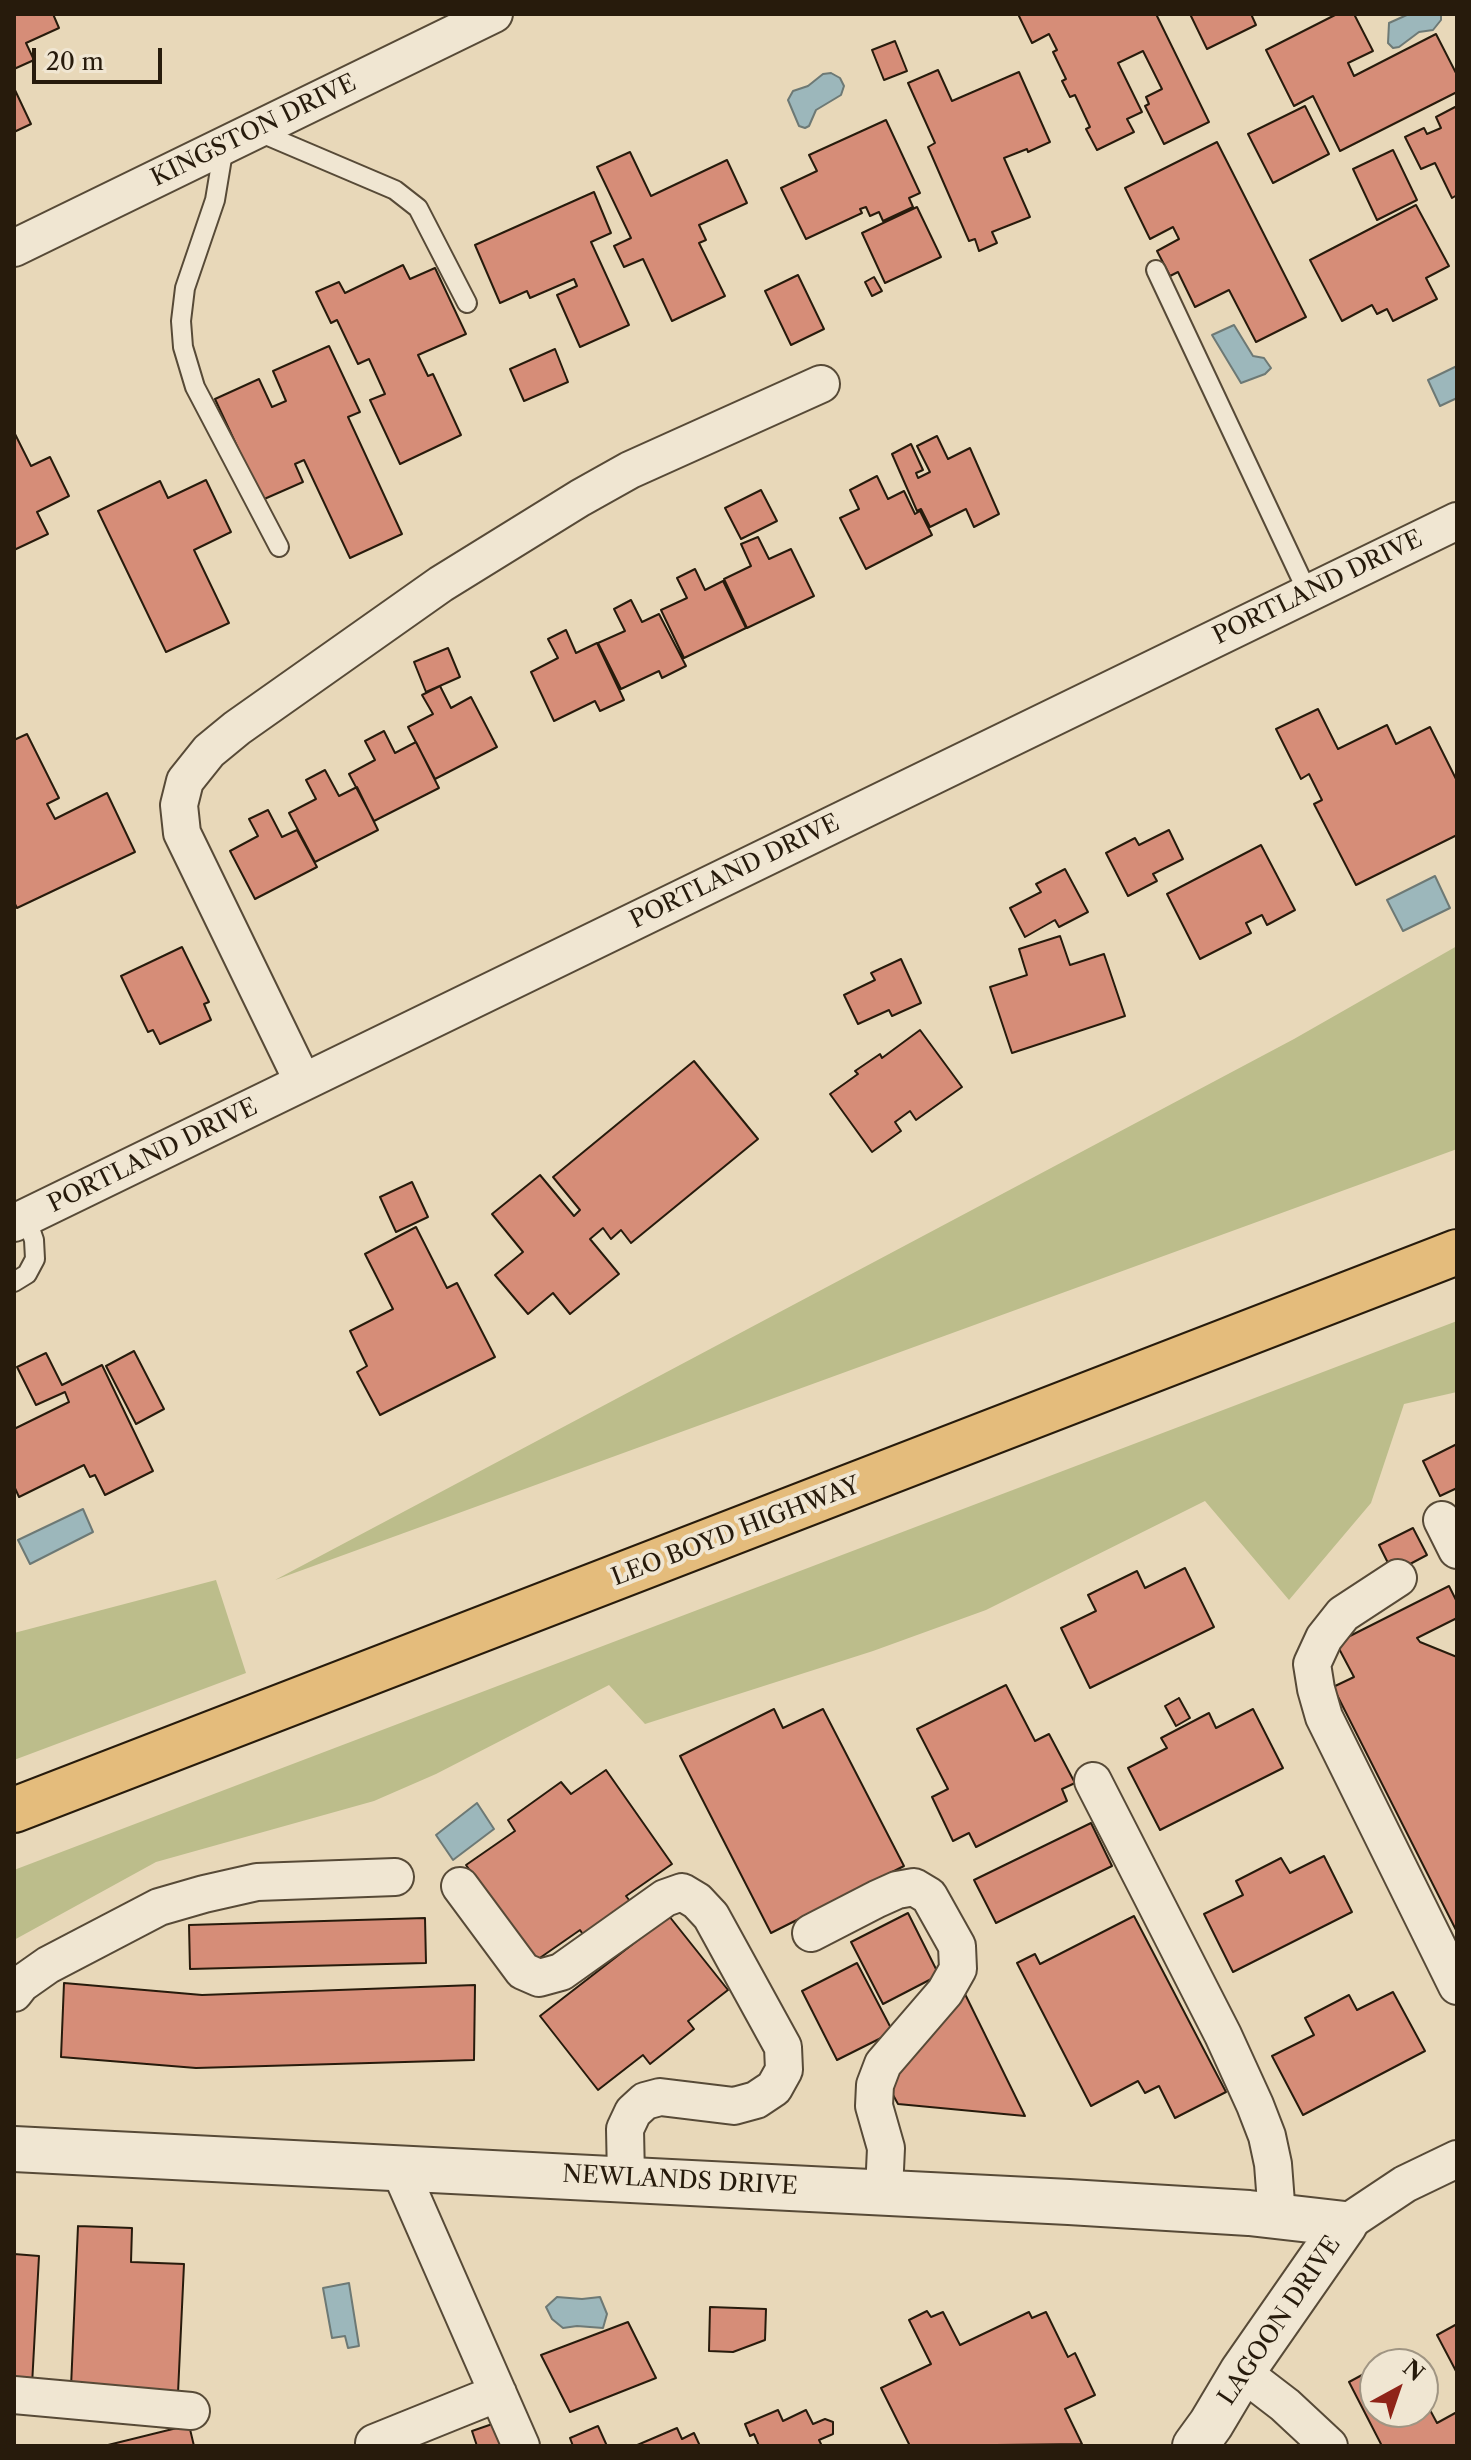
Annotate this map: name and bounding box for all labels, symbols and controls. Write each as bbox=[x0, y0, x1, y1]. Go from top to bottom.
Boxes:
scale bar bbox=[36, 32, 166, 82]
text: 20 m bbox=[46, 47, 104, 76]
street label: KINGSTON DRIVE bbox=[147, 69, 361, 193]
street label: PORTLAND DRIVE bbox=[1209, 525, 1427, 651]
street label: PORTLAND DRIVE bbox=[626, 809, 844, 935]
street label: PORTLAND DRIVE bbox=[44, 1093, 262, 1219]
street label: LEO BOYD HIGHWAY bbox=[608, 1471, 864, 1593]
street label: NEWLANDS DRIVE bbox=[562, 2160, 798, 2202]
street label: LAGOON DRIVE bbox=[1213, 2231, 1347, 2411]
north arrow bbox=[1359, 2348, 1439, 2428]
text: N bbox=[1397, 2354, 1429, 2387]

